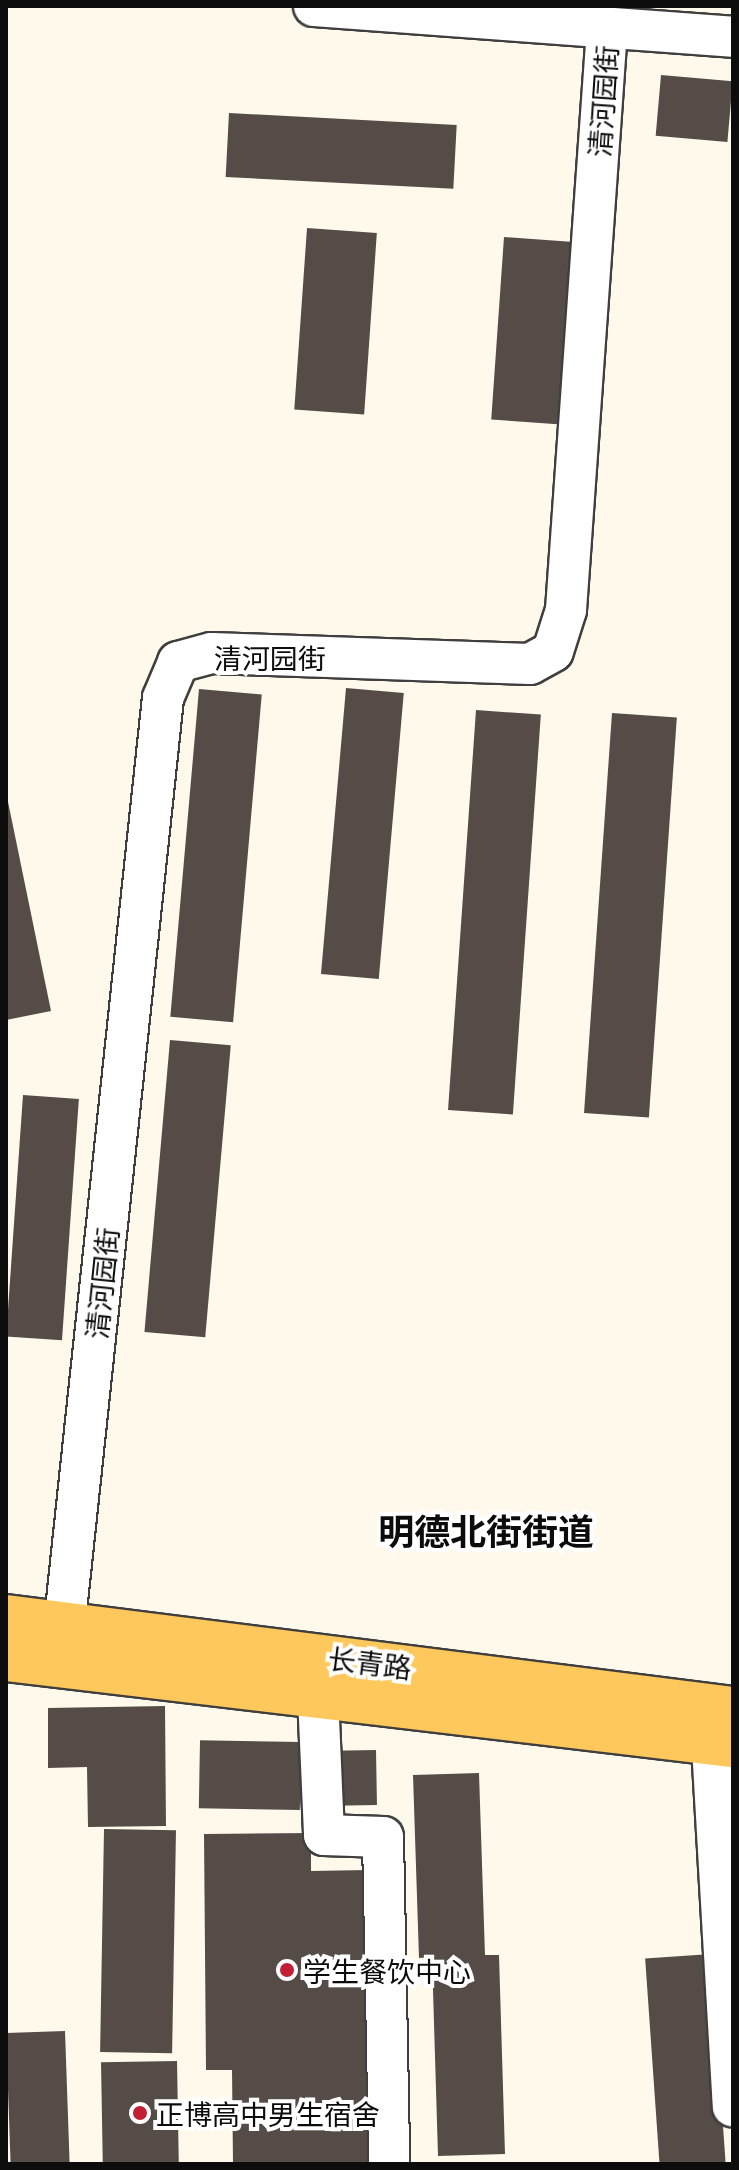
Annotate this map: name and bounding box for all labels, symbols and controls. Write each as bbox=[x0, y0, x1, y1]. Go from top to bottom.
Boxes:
street label: 清河园街 bbox=[581, 44, 623, 158]
street label: 清河园街 bbox=[214, 640, 326, 674]
street label: 清河园街 bbox=[78, 1226, 124, 1340]
district label: 明德北街街道 bbox=[378, 1508, 594, 1552]
street label: 长青路 bbox=[326, 1640, 414, 1684]
place label: 学生餐饮中心 bbox=[303, 1953, 471, 1987]
marker: 学生餐饮中心 bbox=[278, 1961, 296, 1979]
place label: 正博高中男生宿舍 bbox=[156, 2096, 380, 2130]
marker: 正博高中男生宿舍 bbox=[131, 2104, 149, 2122]

